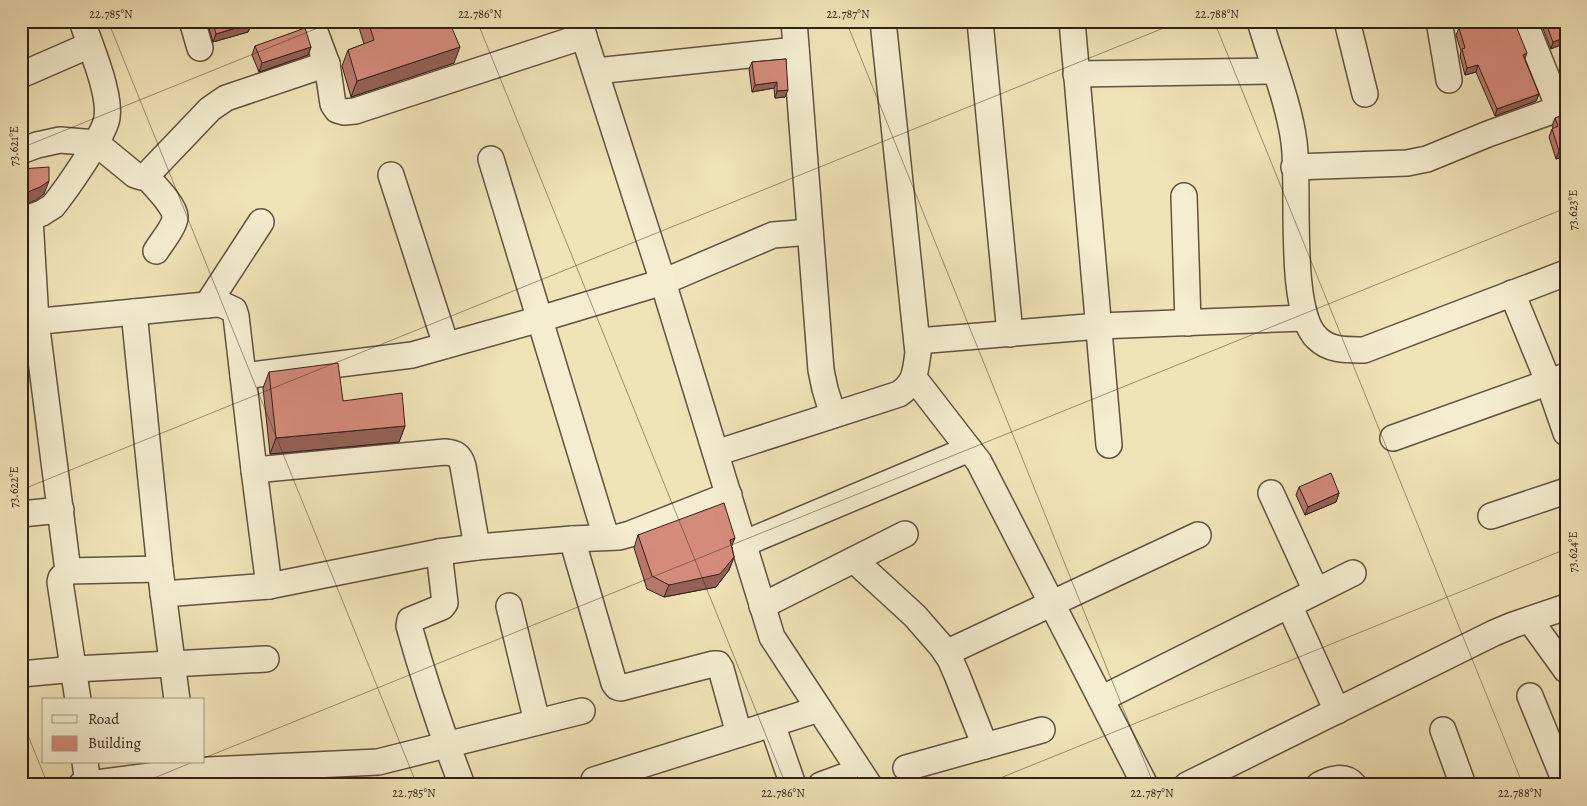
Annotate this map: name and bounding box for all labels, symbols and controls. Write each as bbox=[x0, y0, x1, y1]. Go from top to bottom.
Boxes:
text: 22.785°N bbox=[89, 6, 133, 22]
text: 22.786°N bbox=[458, 6, 502, 22]
text: 22.787°N bbox=[826, 6, 870, 22]
text: 22.788°N bbox=[1195, 6, 1239, 22]
text: 73.621°E bbox=[6, 126, 22, 166]
text: 73.623°E bbox=[1565, 190, 1581, 230]
text: 73.622°E bbox=[6, 466, 22, 508]
text: 73.624°E bbox=[1565, 531, 1581, 573]
legend bbox=[42, 698, 205, 764]
text: Road bbox=[88, 709, 120, 729]
text: Building bbox=[88, 733, 141, 753]
text: 22.785°N bbox=[392, 785, 436, 801]
text: 22.786°N bbox=[761, 785, 805, 801]
text: 22.787°N bbox=[1130, 785, 1174, 801]
text: 22.788°N bbox=[1498, 785, 1542, 801]

